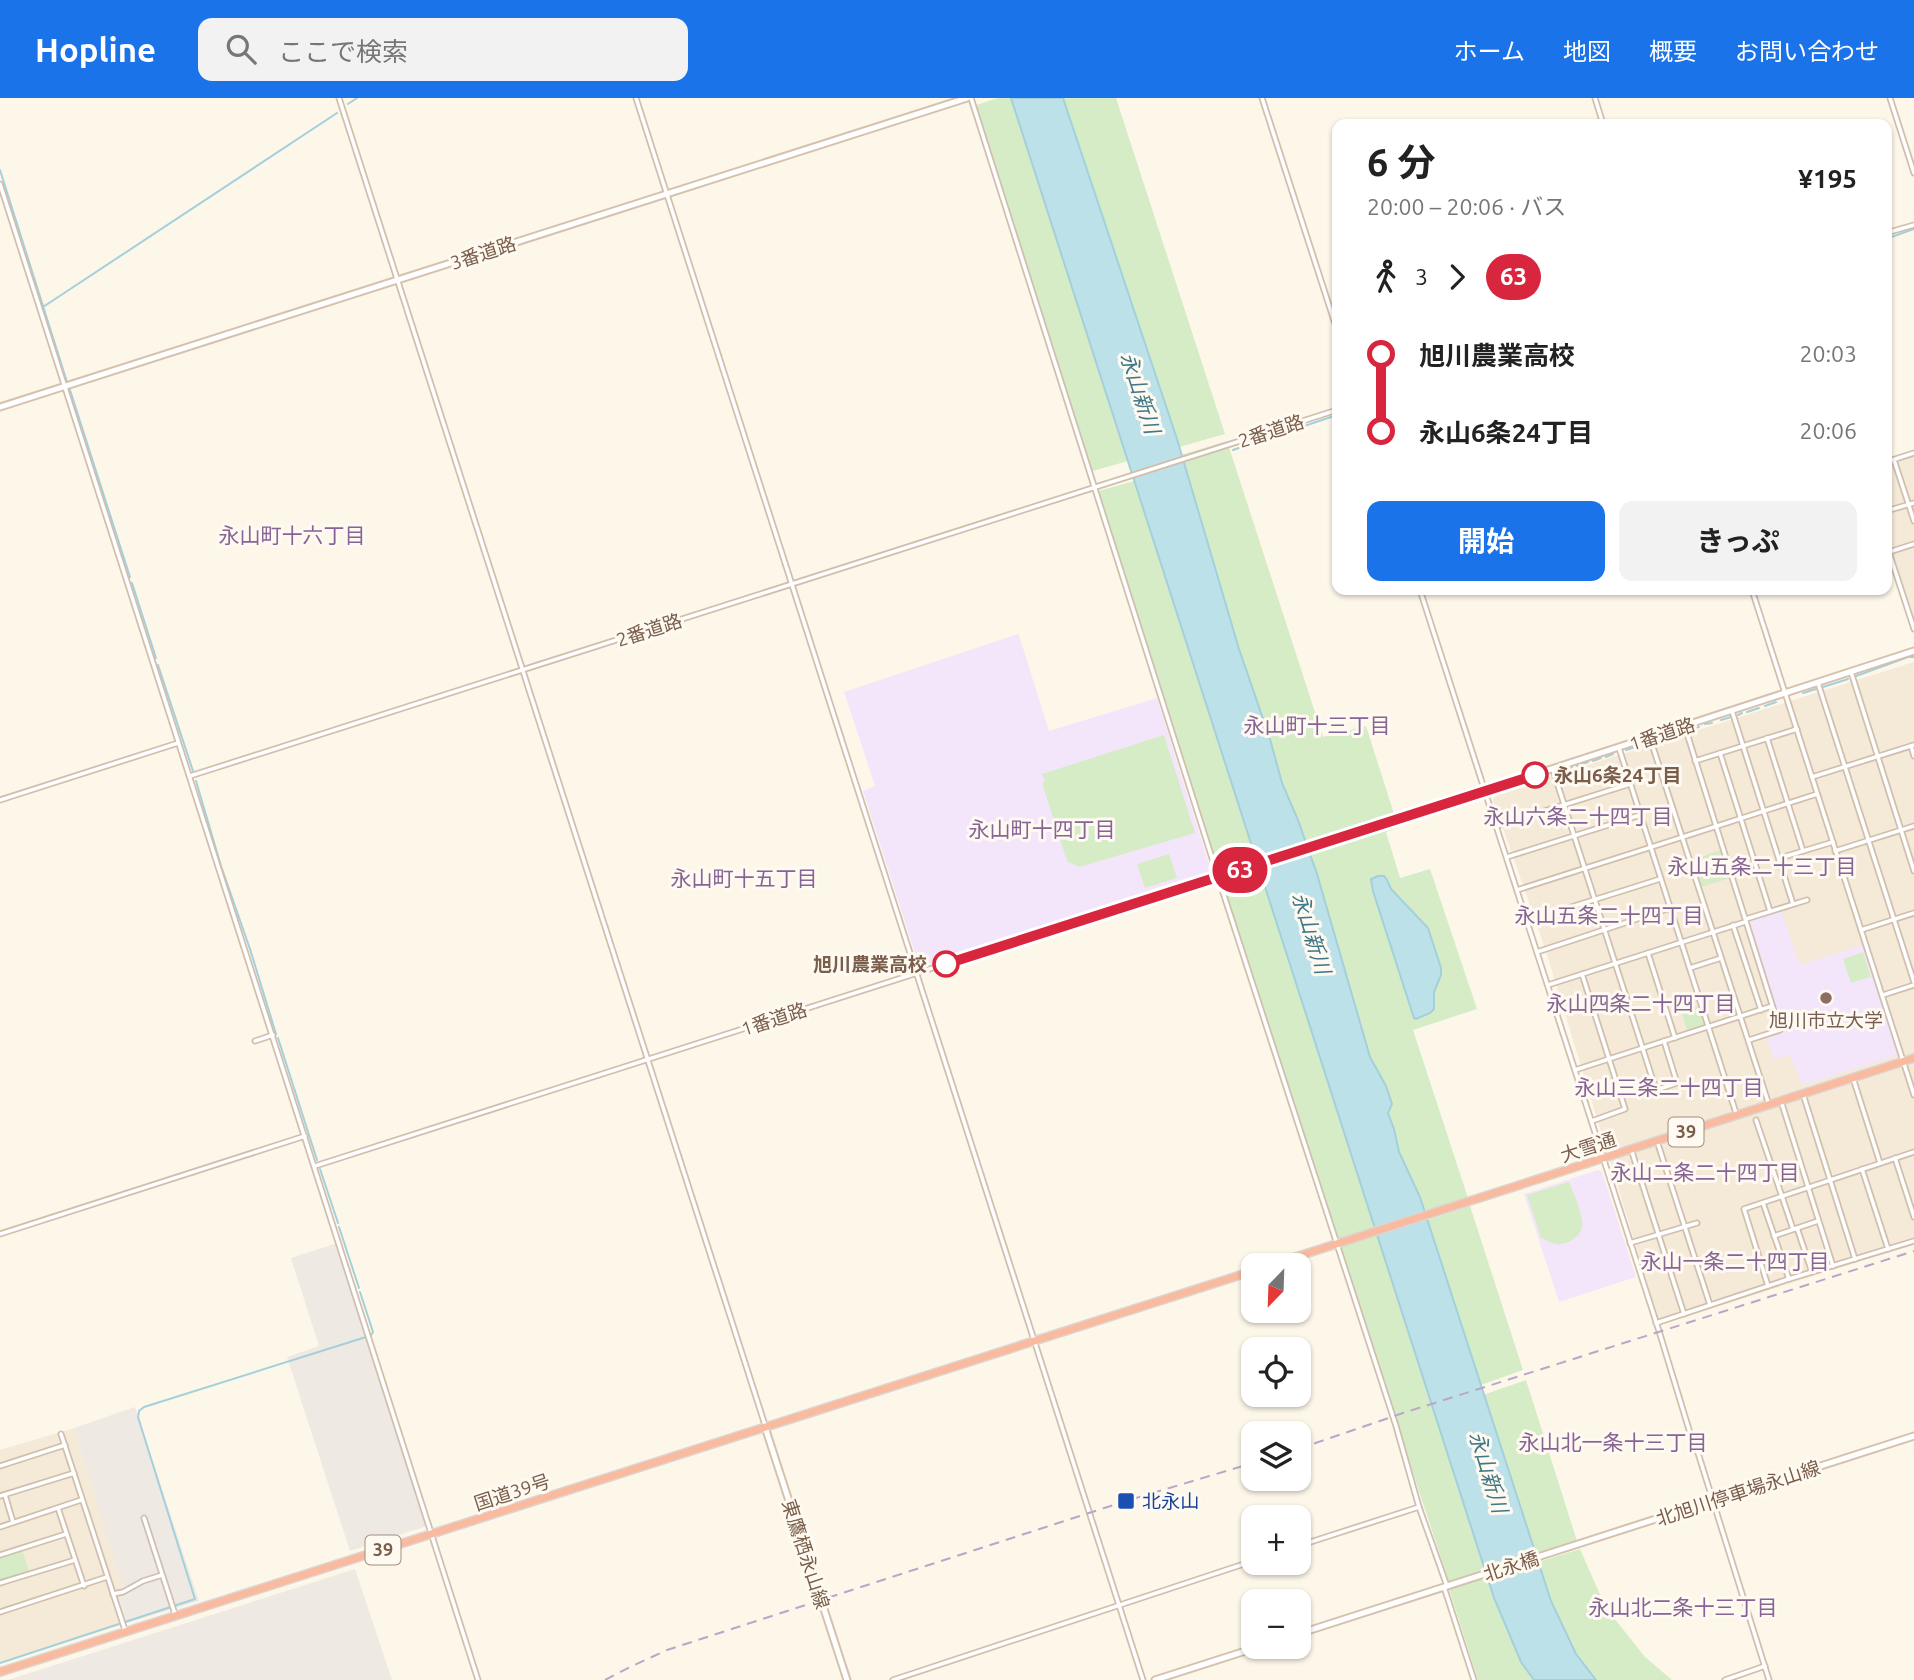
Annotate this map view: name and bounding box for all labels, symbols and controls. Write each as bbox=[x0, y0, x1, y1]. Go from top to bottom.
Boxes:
search box bbox=[198, 18, 688, 81]
icon: search bbox=[222, 30, 260, 68]
text: Hopline bbox=[35, 31, 156, 68]
text: ここで検索 bbox=[278, 37, 408, 66]
text: ホーム bbox=[1454, 38, 1525, 65]
text: 地図 bbox=[1563, 38, 1611, 65]
text: 概要 bbox=[1649, 38, 1697, 65]
text: お問い合わせ bbox=[1735, 38, 1879, 65]
text: 6 分 bbox=[1367, 141, 1435, 183]
text: ¥195 bbox=[1798, 164, 1857, 193]
text: 20:00 – 20:06 · バス bbox=[1367, 194, 1566, 219]
street label: 3番道路 bbox=[447, 232, 519, 274]
icon: walk bbox=[1367, 258, 1405, 296]
icon: forward bbox=[1438, 258, 1476, 296]
text: 63 bbox=[1500, 263, 1527, 290]
text: 3 bbox=[1415, 264, 1428, 289]
text: 旭川農業高校 bbox=[1419, 341, 1575, 370]
text: 20:03 bbox=[1799, 341, 1857, 366]
water label: 永山新川 bbox=[1117, 349, 1166, 438]
street label: 2番道路 bbox=[1235, 410, 1307, 452]
text: 永山6条24丁目 bbox=[1419, 418, 1593, 447]
text: 20:06 bbox=[1799, 418, 1857, 443]
button: 開始 bbox=[1367, 501, 1605, 581]
button: きっぷ bbox=[1619, 501, 1857, 581]
district label: 永山町十六丁目 bbox=[219, 523, 366, 547]
street label: 2番道路 bbox=[613, 609, 685, 651]
district label: 永山町十三丁目 bbox=[1244, 713, 1391, 737]
street label: 1番道路 bbox=[1626, 713, 1698, 755]
marker: 永山6条24丁目 bbox=[1522, 762, 1548, 788]
place label: 永山6条24丁目 bbox=[1554, 764, 1681, 786]
district label: 永山六条二十四丁目 bbox=[1484, 804, 1673, 828]
district label: 永山町十四丁目 bbox=[969, 817, 1116, 841]
line badge: 63 bbox=[1208, 847, 1272, 893]
district label: 永山五条二十三丁目 bbox=[1668, 854, 1857, 878]
text: 63 bbox=[1226, 856, 1254, 883]
district label: 永山町十五丁目 bbox=[671, 866, 818, 890]
water label: 永山新川 bbox=[1288, 889, 1336, 978]
district label: 永山五条二十四丁目 bbox=[1515, 903, 1704, 927]
marker: 旭川農業高校 bbox=[933, 951, 959, 977]
place label: 旭川農業高校 bbox=[813, 953, 927, 975]
marker: 旭川市立大学 bbox=[1818, 990, 1834, 1006]
district label: 永山四条二十四丁目 bbox=[1547, 991, 1736, 1015]
street label: 1番道路 bbox=[738, 998, 810, 1040]
place label: 旭川市立大学 bbox=[1769, 1009, 1883, 1031]
district label: 永山三条二十四丁目 bbox=[1575, 1075, 1764, 1099]
road number: 39 bbox=[1668, 1118, 1704, 1147]
street label: 大雪通 bbox=[1557, 1128, 1619, 1166]
district label: 永山二条二十四丁目 bbox=[1611, 1160, 1800, 1184]
district label: 永山一条二十四丁目 bbox=[1641, 1249, 1830, 1273]
north arrow bbox=[1241, 1253, 1311, 1323]
map controls bbox=[1241, 1253, 1311, 1659]
button: locate bbox=[1241, 1337, 1311, 1407]
button: layers bbox=[1241, 1421, 1311, 1491]
water label: 永山新川 bbox=[1465, 1428, 1513, 1517]
district label: 永山北一条十三丁目 bbox=[1519, 1430, 1708, 1454]
street label: 北旭川停車場永山線 bbox=[1653, 1456, 1823, 1530]
street label: 国道39号 bbox=[471, 1469, 553, 1515]
place label: 北永山 bbox=[1142, 1490, 1199, 1512]
marker: 北永山 bbox=[1116, 1491, 1136, 1511]
street label: 東鷹栖永山線 bbox=[778, 1496, 834, 1612]
button: + bbox=[1241, 1505, 1311, 1575]
road number: 39 bbox=[366, 1535, 400, 1564]
street label: 北永橋 bbox=[1480, 1547, 1542, 1585]
button: − bbox=[1241, 1589, 1311, 1659]
district label: 永山北二条十三丁目 bbox=[1589, 1595, 1778, 1619]

